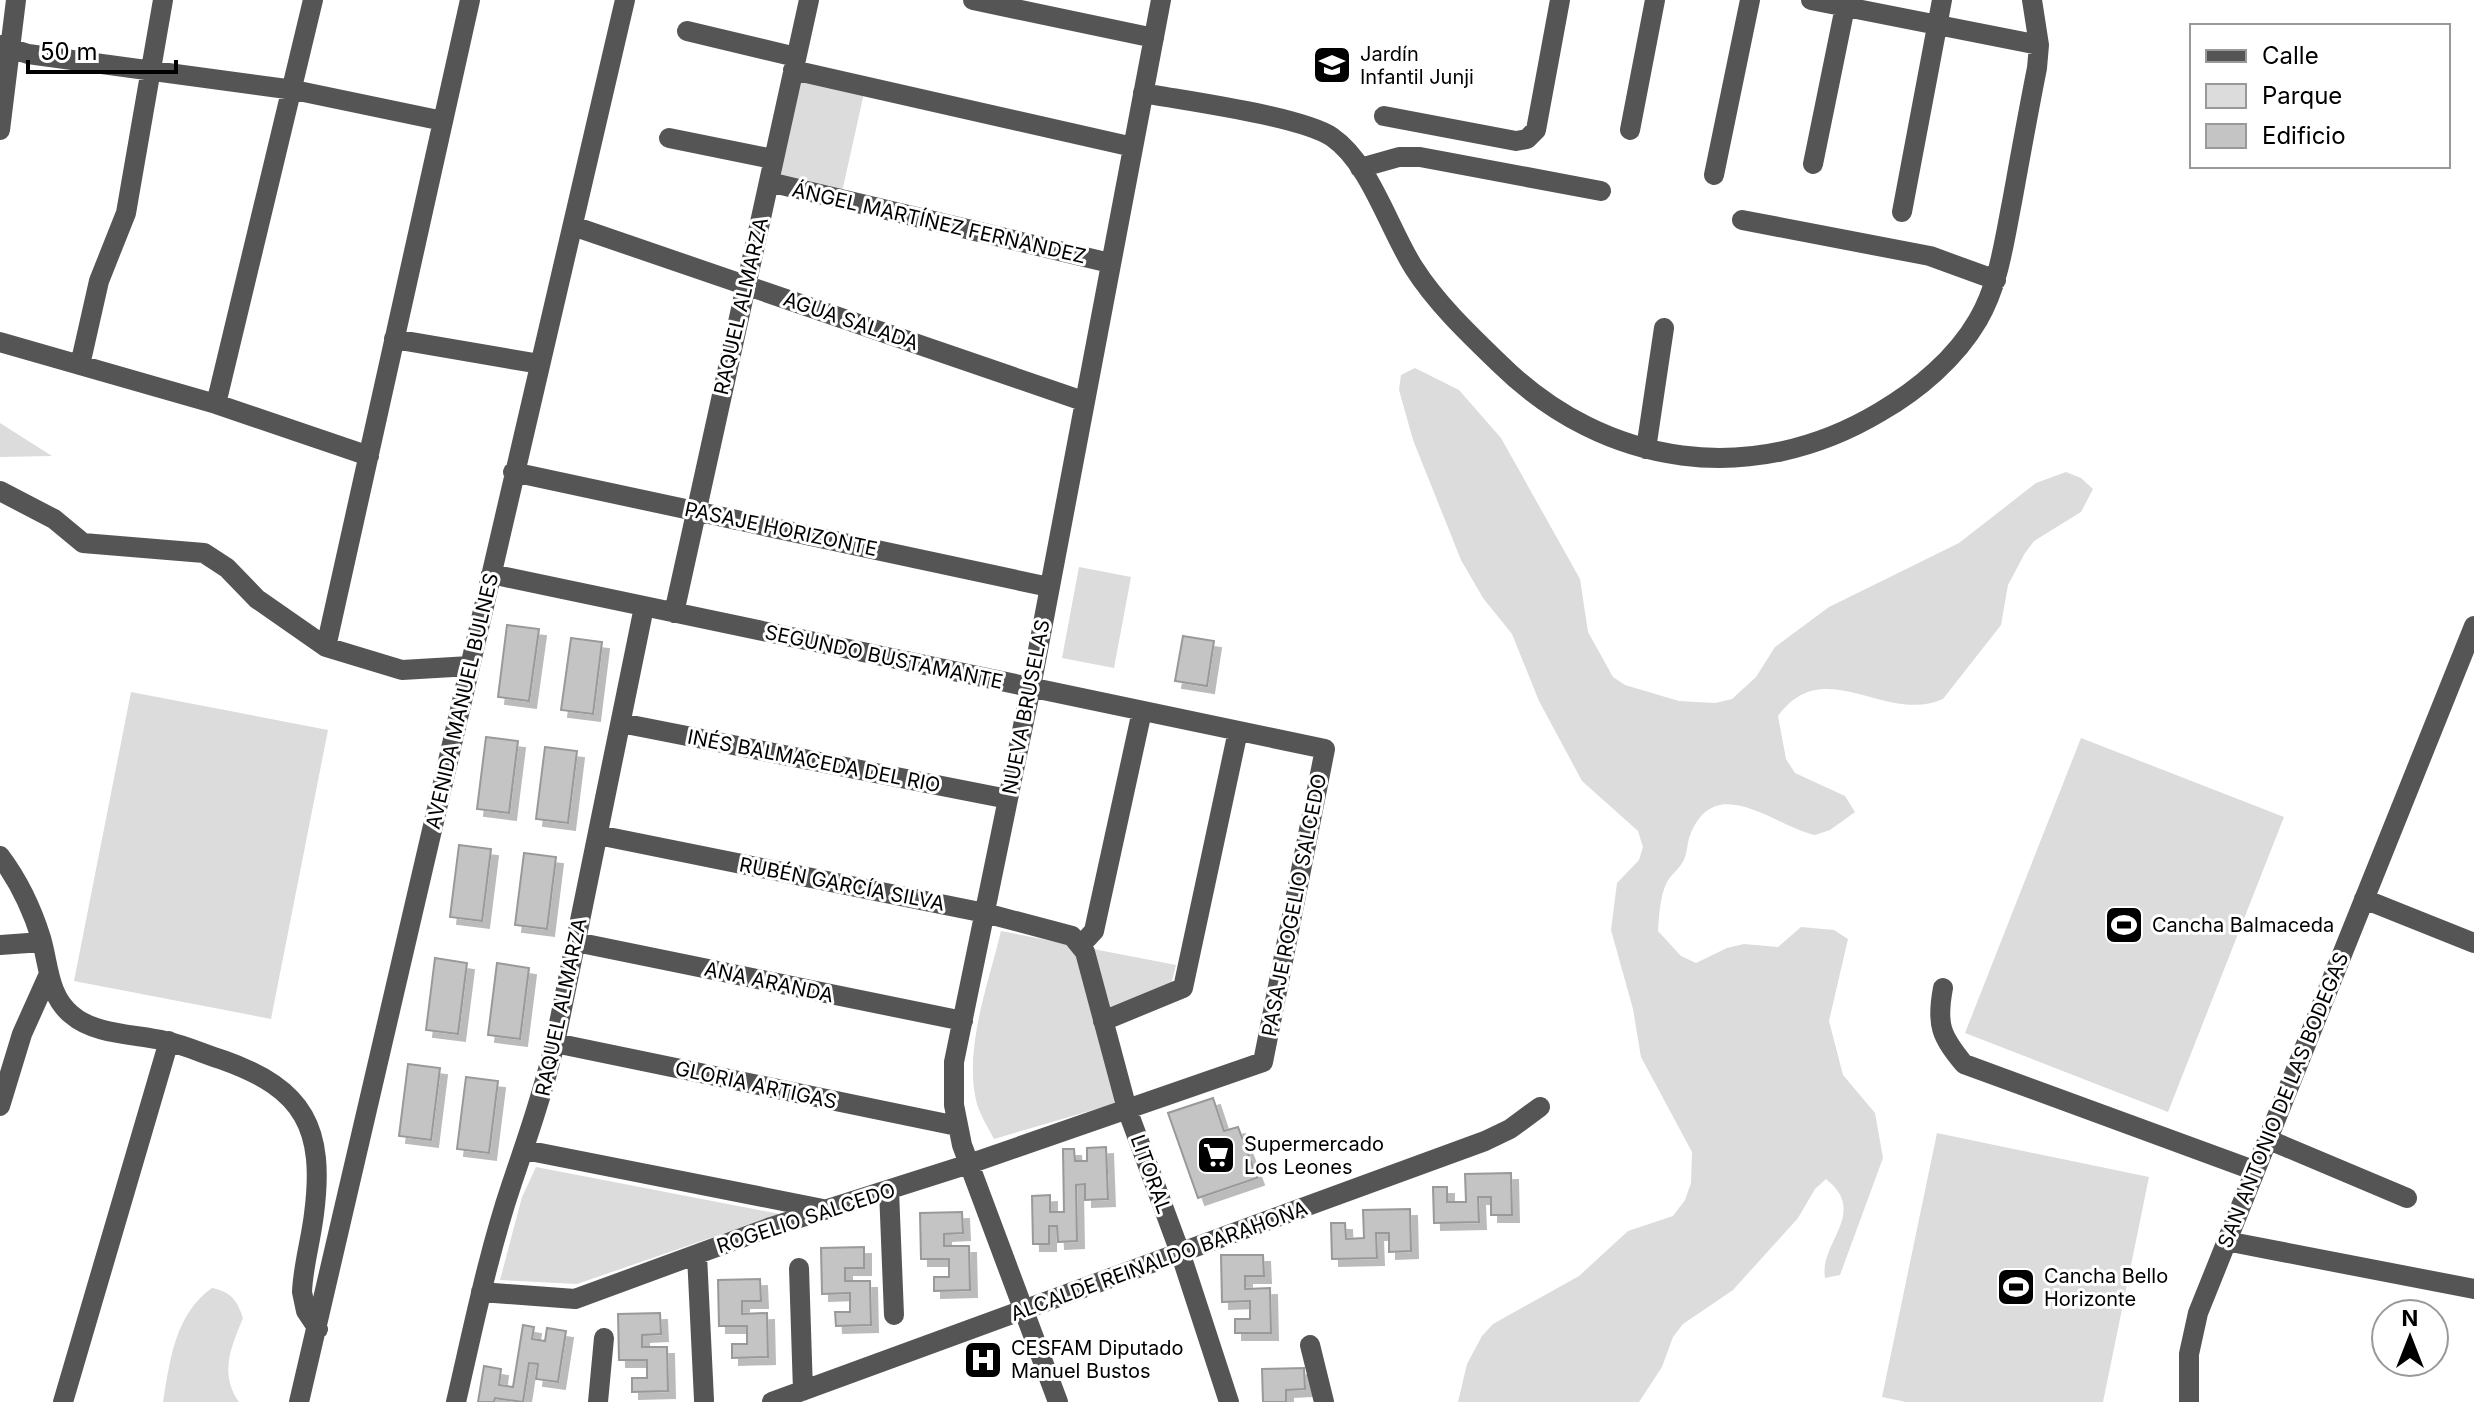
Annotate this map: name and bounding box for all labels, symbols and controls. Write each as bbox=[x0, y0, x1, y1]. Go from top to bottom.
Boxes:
scale bar bbox=[28, 24, 176, 74]
legend bbox=[2190, 24, 2450, 168]
text: 50 m bbox=[40, 37, 98, 66]
text: Calle bbox=[2262, 41, 2319, 70]
place label: Jardín Infantil Junji bbox=[1360, 42, 1474, 89]
school or university icon: Jardín Infantil Junji bbox=[1311, 44, 1353, 86]
text: Parque bbox=[2262, 81, 2342, 110]
text: Edificio bbox=[2262, 121, 2346, 150]
street label: ÁNGEL MARTÍNEZ FERNANDEZ bbox=[790, 177, 1088, 269]
street label: RAQUEL ALMARZA bbox=[709, 215, 773, 397]
street label: AGUA SALADA bbox=[780, 287, 922, 355]
street label: PASAJE HORIZONTE bbox=[682, 497, 880, 561]
street label: AVENIDA MANUEL BULNES bbox=[421, 571, 503, 831]
street label: NUEVA BRUSELAS bbox=[997, 618, 1055, 796]
street label: SEGUNDO BUSTAMANTE bbox=[763, 620, 1005, 694]
street label: INÉS BALMACEDA DEL RIO bbox=[686, 724, 943, 797]
street label: PASAJE ROGELIO SALCEDO bbox=[1257, 772, 1331, 1038]
street label: RUBÉN GARCÍA SILVA bbox=[737, 851, 947, 916]
sports icon: Cancha Balmaceda bbox=[2103, 904, 2145, 946]
place label: Cancha Balmaceda bbox=[2152, 913, 2334, 937]
street label: RAQUEL ALMARZA bbox=[530, 916, 592, 1098]
street label: SAN ANTONIO DE LAS BODEGAS bbox=[2213, 949, 2353, 1251]
street label: ANA ARANDA bbox=[702, 957, 836, 1007]
street label: GLORIA ARTIGAS bbox=[673, 1056, 839, 1114]
street label: LITORAL bbox=[1126, 1131, 1176, 1217]
place label: Supermercado Los Leones bbox=[1244, 1132, 1384, 1179]
supermarket icon: Supermercado Los Leones bbox=[1195, 1134, 1237, 1176]
street label: ROGELIO SALCEDO bbox=[714, 1178, 898, 1258]
street label: ALCALDE REINALDO BARAHONA bbox=[1007, 1196, 1311, 1326]
place label: Cancha Bello Horizonte bbox=[2044, 1264, 2168, 1311]
sports icon: Cancha Bello Horizonte bbox=[1995, 1266, 2037, 1308]
north arrow bbox=[2370, 1298, 2450, 1378]
text: N bbox=[2402, 1305, 2418, 1331]
place label: CESFAM Diputado Manuel Bustos bbox=[1011, 1336, 1183, 1383]
hospital icon: CESFAM Diputado Manuel Bustos bbox=[962, 1339, 1004, 1381]

